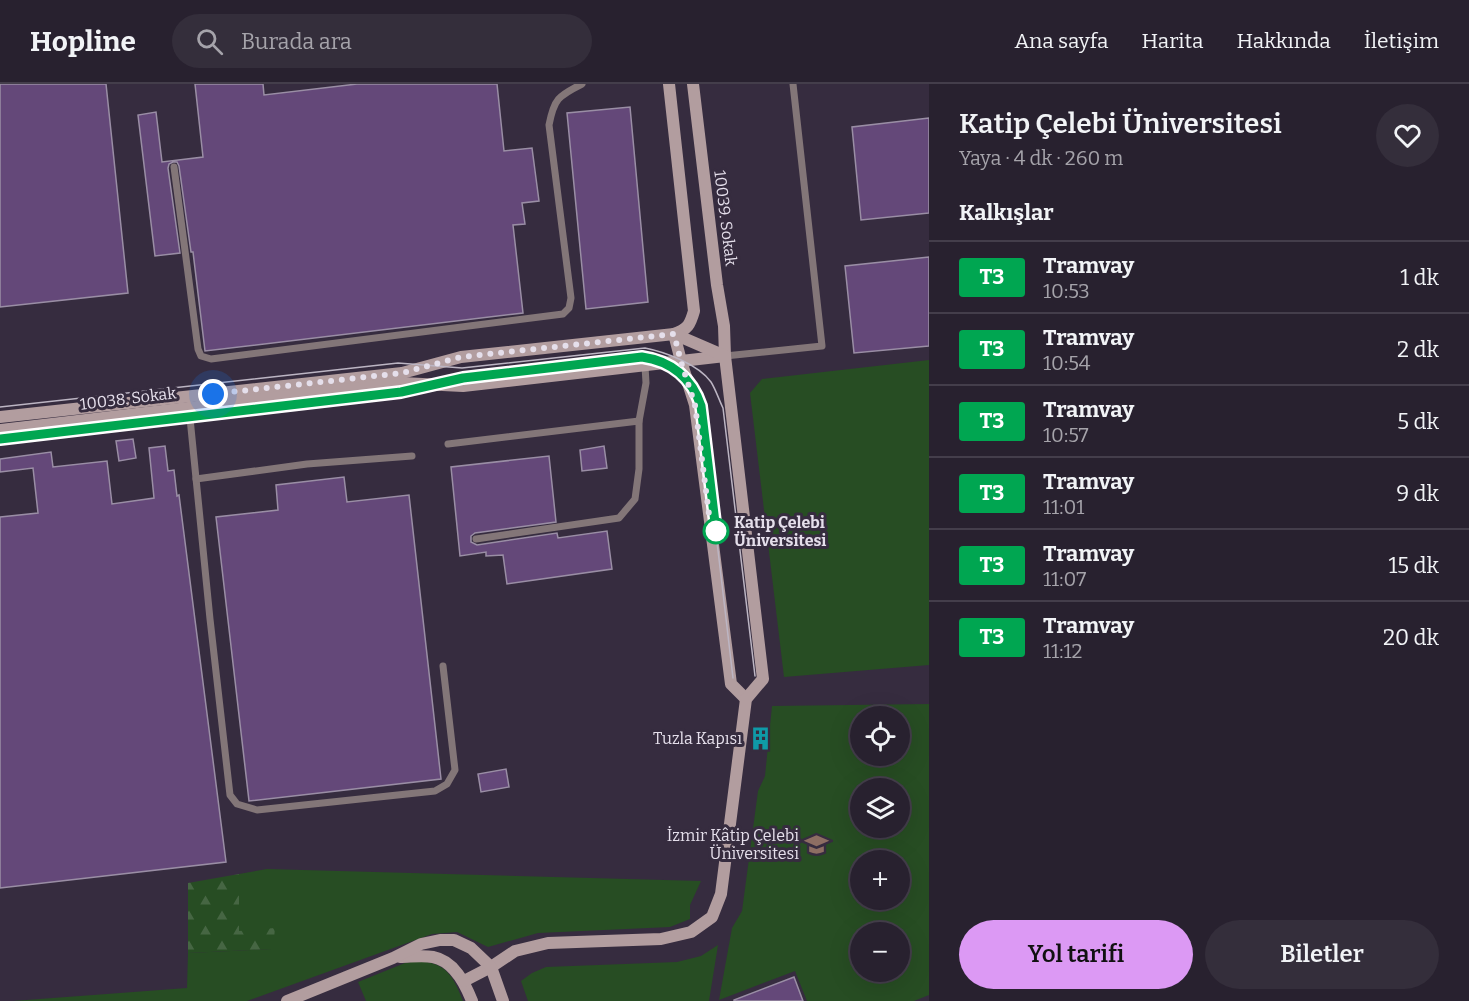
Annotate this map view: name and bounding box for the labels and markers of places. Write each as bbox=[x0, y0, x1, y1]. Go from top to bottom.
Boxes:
place label: Katip Çelebi Üniversitesi bbox=[734, 513, 826, 550]
marker: Katip Çelebi Üniversitesi bbox=[703, 518, 729, 544]
building icon: Tuzla Kapısı bbox=[747, 725, 773, 751]
place label: Tuzla Kapısı bbox=[653, 729, 742, 748]
place label: İzmir Kâtip Çelebi Üniversitesi bbox=[667, 826, 799, 863]
school or university icon: İzmir Kâtip Çelebi Üniversitesi bbox=[804, 831, 830, 857]

